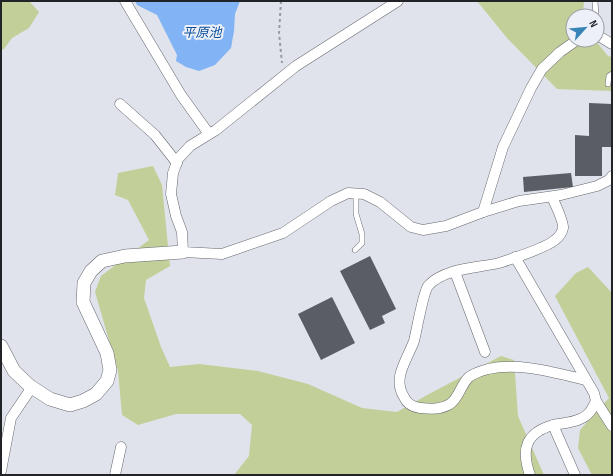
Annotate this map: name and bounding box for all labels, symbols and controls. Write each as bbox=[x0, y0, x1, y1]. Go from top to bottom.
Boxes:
north arrow bbox=[565, 8, 605, 48]
text: N bbox=[586, 18, 601, 29]
water label: 平原池 bbox=[182, 25, 223, 41]

